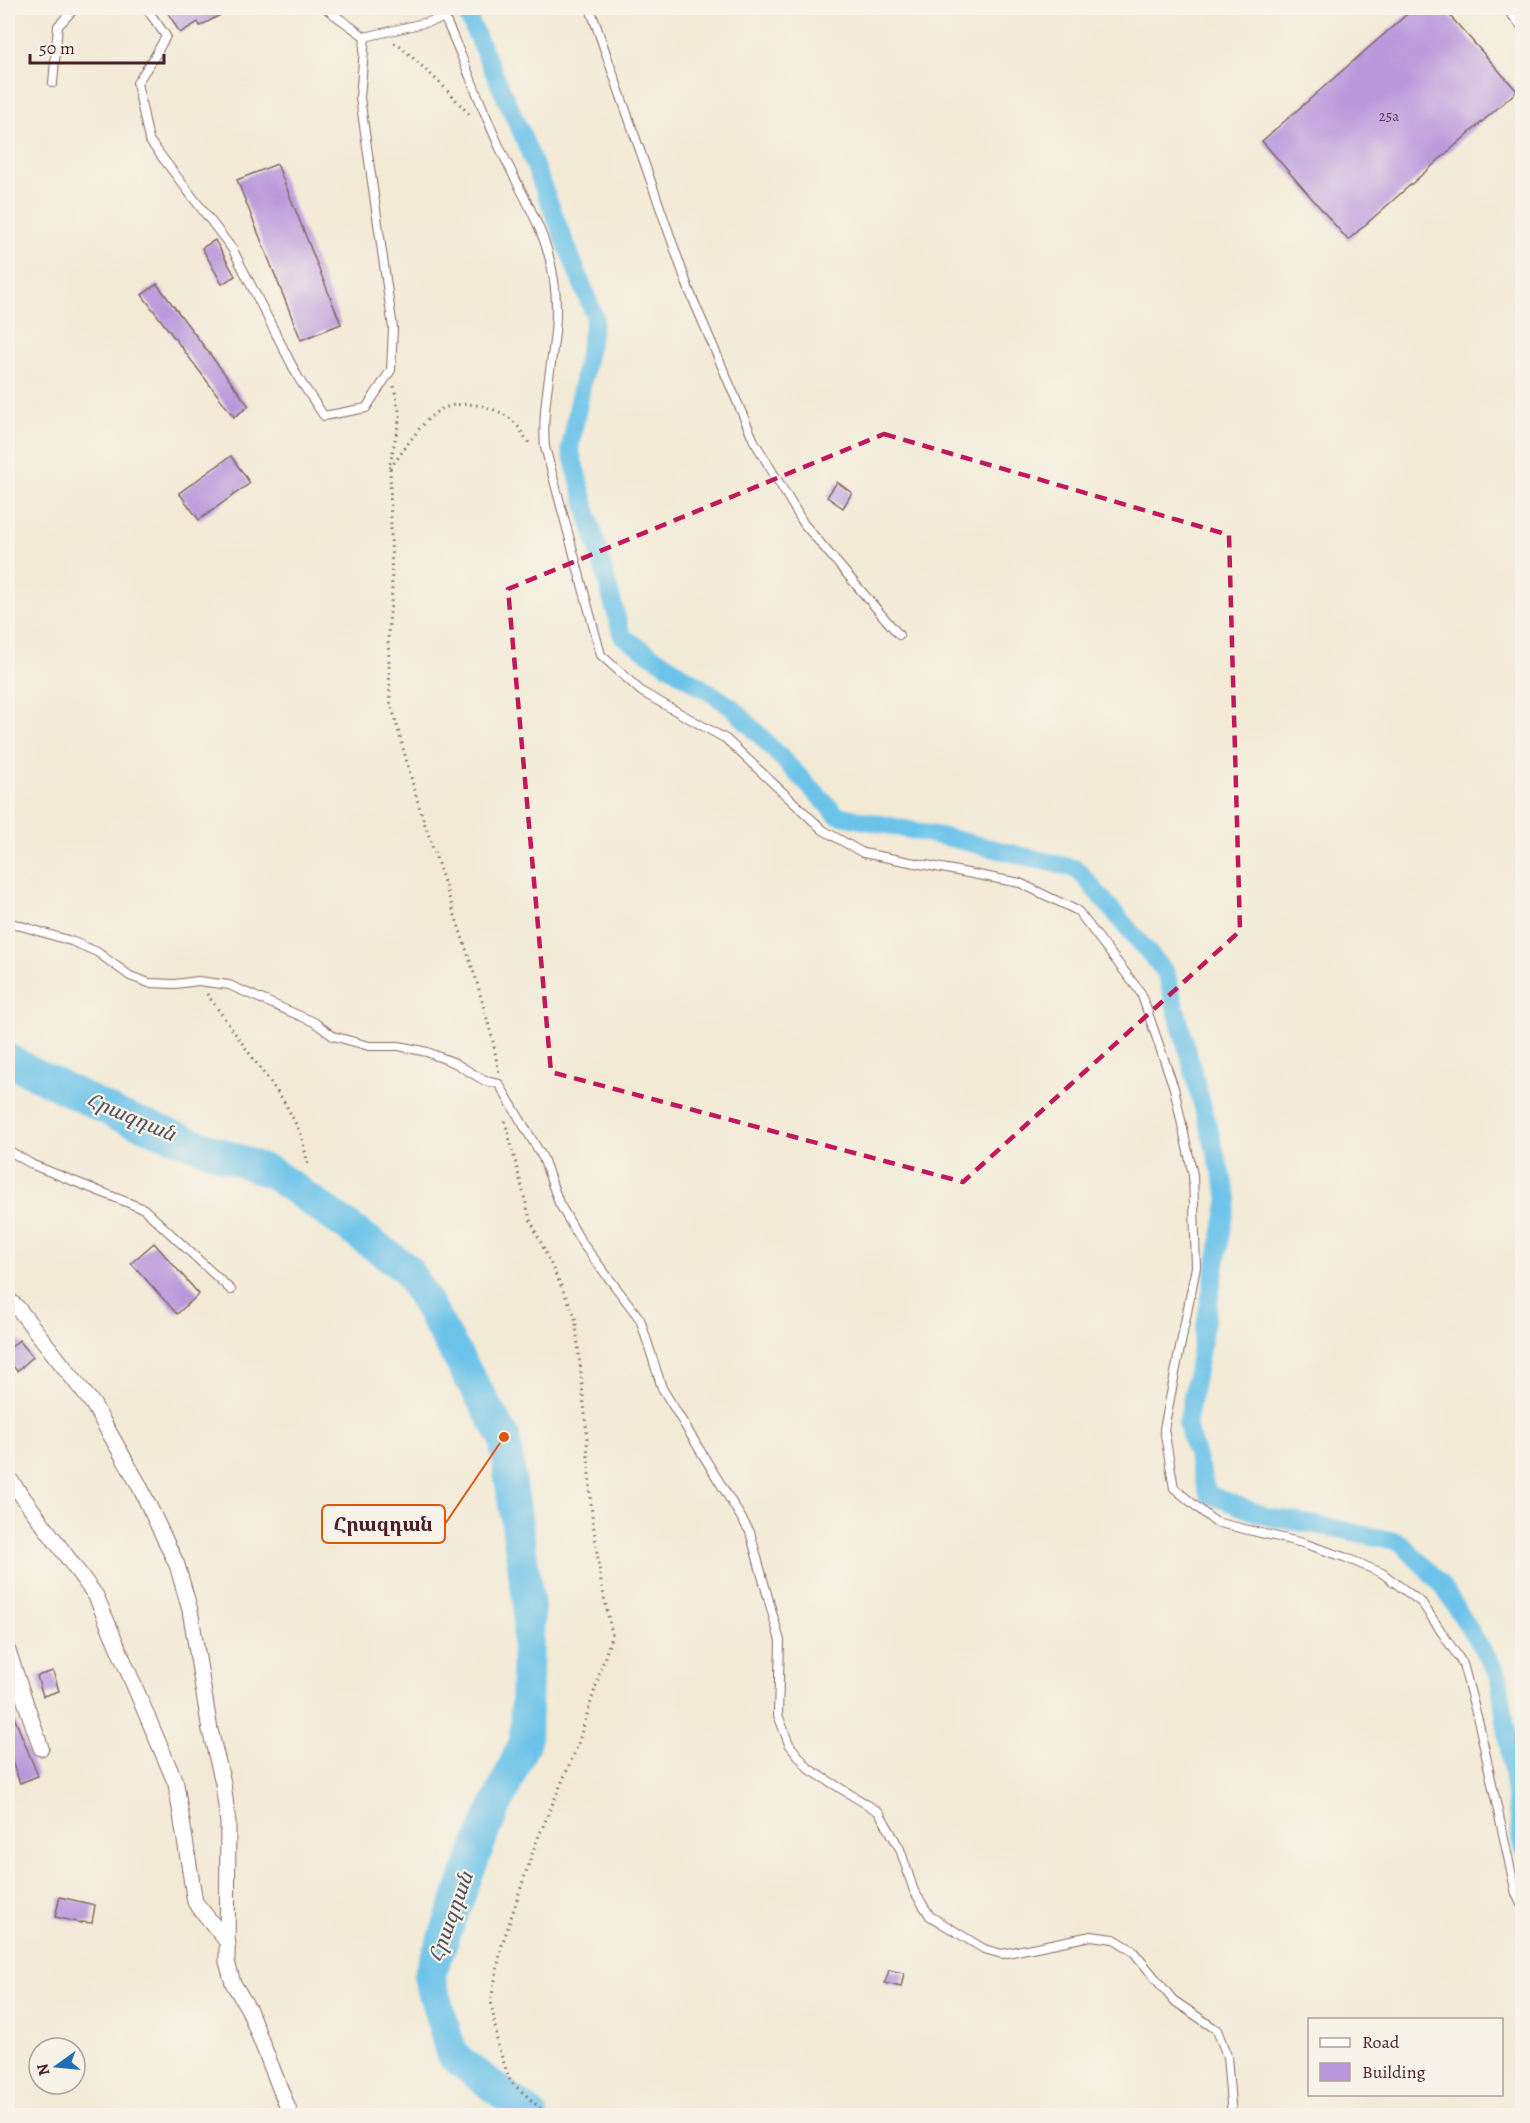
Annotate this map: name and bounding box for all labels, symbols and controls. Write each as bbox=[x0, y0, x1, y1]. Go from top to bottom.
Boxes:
scale bar bbox=[30, 27, 164, 65]
text: 50 m bbox=[39, 36, 75, 60]
house number: 25a bbox=[1379, 106, 1399, 126]
water label: Հրազդան bbox=[83, 1086, 181, 1148]
callout: Հրազդան bbox=[322, 1505, 445, 1543]
text: Հրազդան bbox=[333, 1511, 433, 1538]
water label: Հրազդան bbox=[422, 1867, 480, 1966]
legend bbox=[1308, 2018, 1503, 2096]
text: Road bbox=[1362, 2030, 1400, 2054]
north arrow bbox=[27, 2036, 87, 2096]
text: Building bbox=[1362, 2060, 1426, 2084]
text: N bbox=[31, 2061, 56, 2078]

